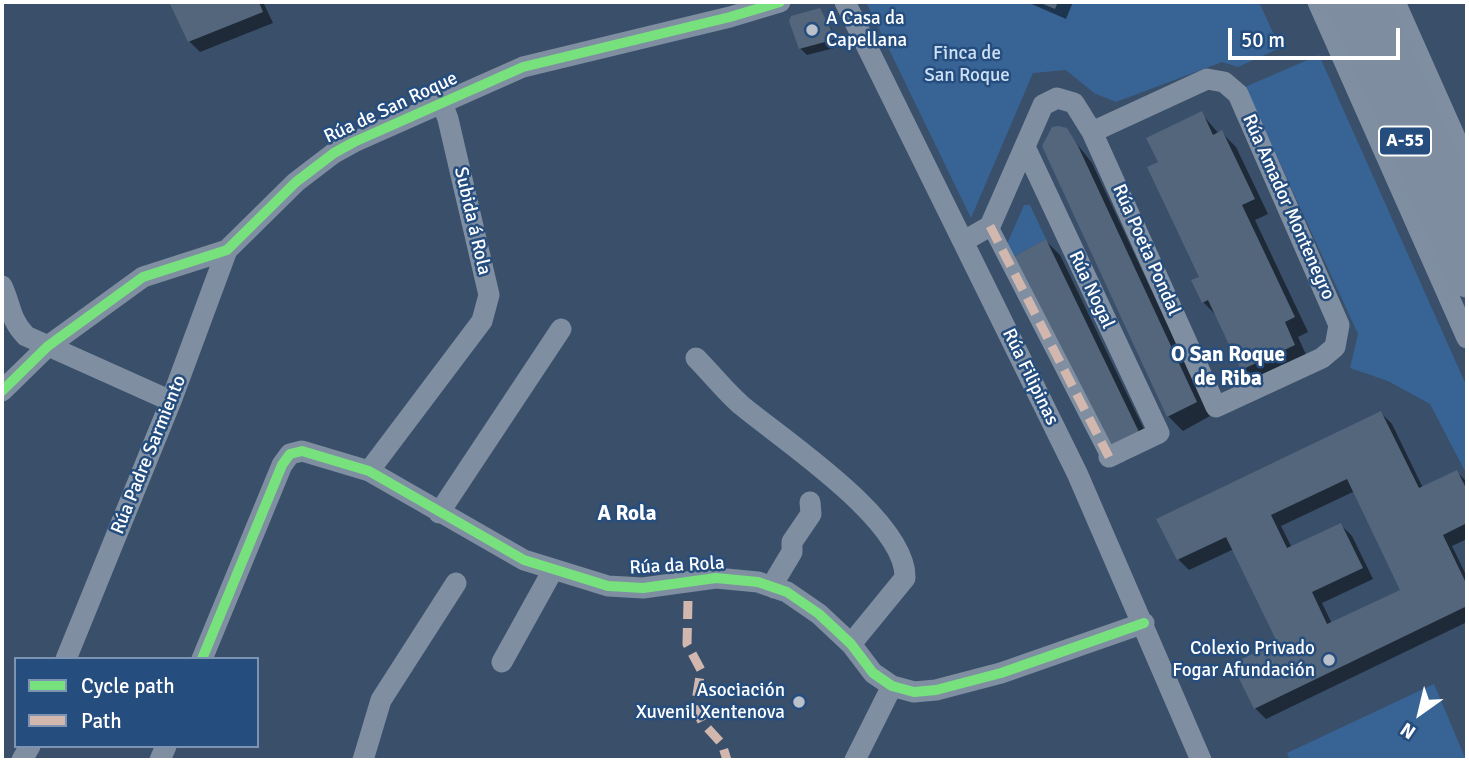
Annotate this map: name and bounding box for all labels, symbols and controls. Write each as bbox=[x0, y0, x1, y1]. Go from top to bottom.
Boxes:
place label: A Casa da Capellana bbox=[826, 8, 907, 52]
scale bar bbox=[1231, 14, 1402, 58]
marker: A Casa da Capellana bbox=[804, 22, 820, 38]
text: 50 m bbox=[1241, 27, 1285, 53]
park label: Finca de San Roque bbox=[924, 43, 1010, 87]
street label: Rúa de San Roque bbox=[321, 67, 461, 149]
street label: Rúa Amador Montenegro bbox=[1237, 111, 1339, 303]
road number: A-55 bbox=[1379, 126, 1431, 156]
street label: Subida á Rola bbox=[449, 165, 495, 277]
street label: Rúa Poeta Pondal bbox=[1107, 181, 1185, 319]
street label: Rúa Nogal bbox=[1063, 247, 1119, 333]
street label: Rúa Filipinas bbox=[997, 325, 1063, 429]
district label: O San Roque de Riba bbox=[1171, 342, 1285, 392]
street label: Rúa Padre Sarmiento bbox=[107, 372, 191, 538]
district label: A Rola bbox=[598, 501, 656, 527]
street label: Rúa da Rola bbox=[629, 552, 725, 580]
place label: Colexio Privado Fogar Afundación bbox=[1172, 638, 1315, 682]
marker: Colexio Privado Fogar Afundación bbox=[1321, 652, 1337, 668]
legend bbox=[14, 657, 259, 748]
text: Cycle path bbox=[81, 673, 175, 699]
north arrow bbox=[1385, 678, 1455, 748]
place label: Asociación Xuvenil Xentenova bbox=[636, 680, 785, 724]
marker: Asociación Xuvenil Xentenova bbox=[791, 694, 807, 710]
text: Path bbox=[81, 708, 122, 734]
text: N bbox=[1396, 717, 1420, 744]

